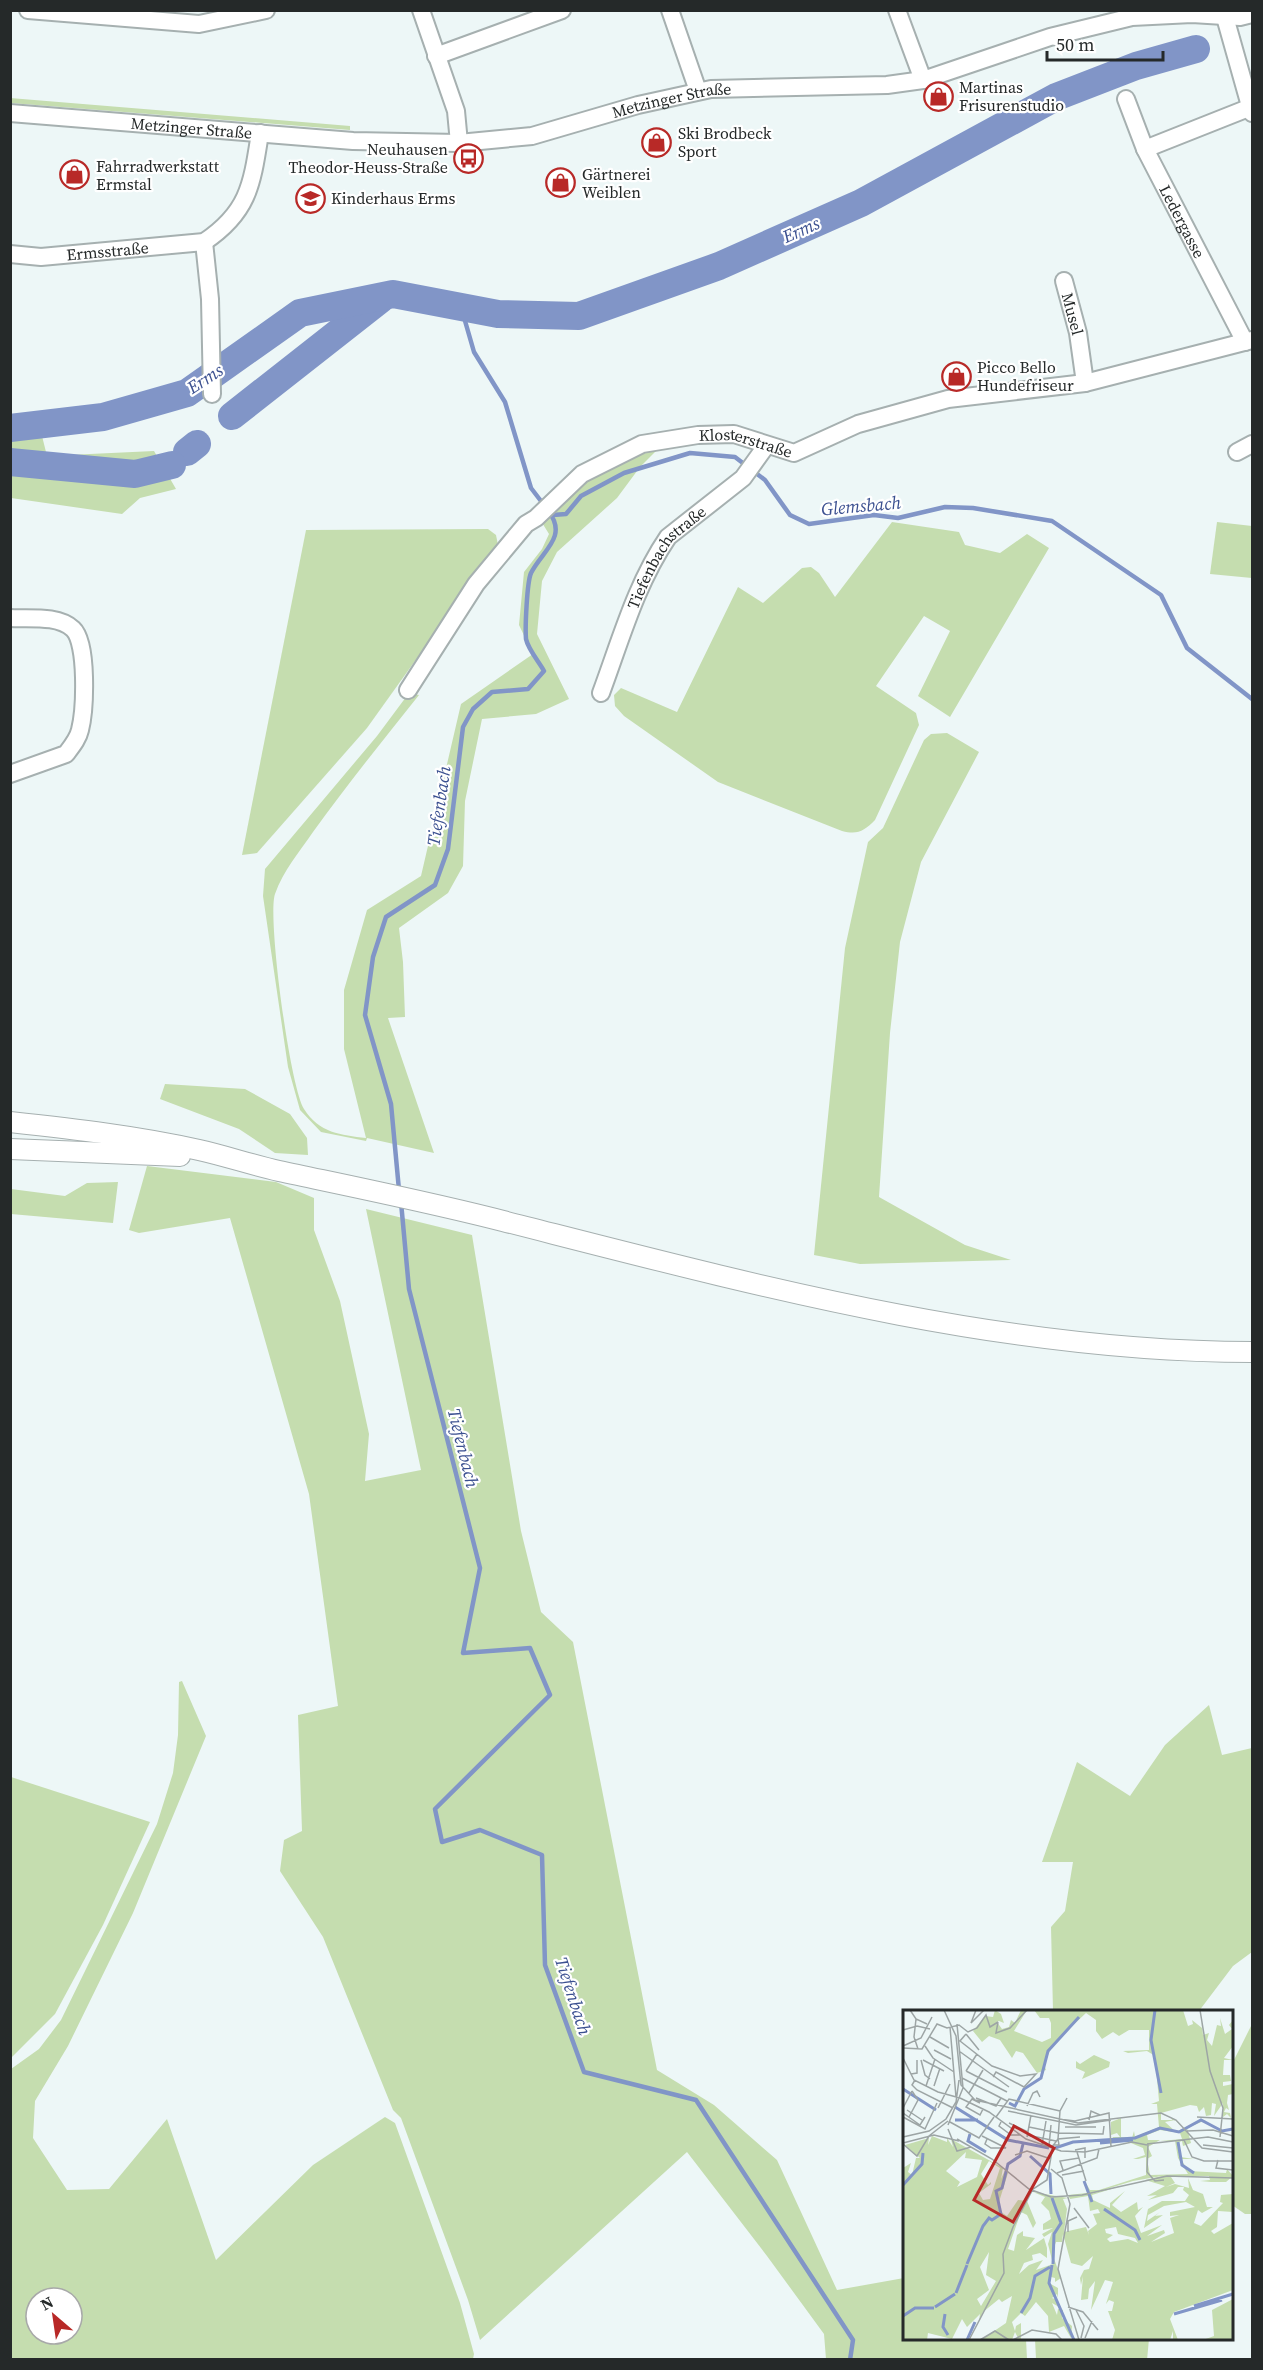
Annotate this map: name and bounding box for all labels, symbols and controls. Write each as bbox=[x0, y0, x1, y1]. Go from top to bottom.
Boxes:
scale bar bbox=[1047, 24, 1162, 62]
text: 50 m bbox=[1056, 32, 1094, 57]
place label: Martinas Frisurenstudio bbox=[959, 76, 1064, 116]
street label: Metzinger Straße bbox=[609, 78, 731, 123]
shop icon: Martinas Frisurenstudio bbox=[922, 80, 954, 112]
street label: Metzinger Straße bbox=[130, 112, 253, 144]
place label: Ski Brodbeck Sport bbox=[678, 122, 772, 162]
shop icon: Ski Brodbeck Sport bbox=[641, 126, 673, 158]
place label: Neuhausen Theodor-Heuss-Straße bbox=[288, 138, 448, 178]
bus stop icon: Neuhausen Theodor-Heuss-Straße bbox=[453, 142, 485, 174]
place label: Fahrradwerkstatt Ermstal bbox=[96, 155, 220, 195]
shop icon: Fahrradwerkstatt Ermstal bbox=[59, 159, 91, 191]
place label: Gärtnerei Weiblen bbox=[582, 163, 651, 203]
shop icon: Gärtnerei Weiblen bbox=[545, 167, 577, 199]
street label: Ledergasse bbox=[1154, 181, 1211, 262]
school or university icon: Kinderhaus Erms bbox=[294, 182, 326, 214]
place label: Kinderhaus Erms bbox=[331, 187, 456, 209]
water label: Erms bbox=[777, 210, 824, 249]
street label: Ermsstraße bbox=[66, 236, 150, 266]
street label: Musel bbox=[1057, 290, 1089, 338]
place label: Picco Bello Hundefriseur bbox=[977, 356, 1074, 396]
water label: Erms bbox=[181, 357, 228, 400]
shop icon: Picco Bello Hundefriseur bbox=[940, 360, 972, 392]
street label: Klosterstraße bbox=[699, 423, 795, 463]
water label: Glemsbach bbox=[820, 490, 902, 521]
street label: Tiefenbachstraße bbox=[622, 500, 710, 612]
water label: Tiefenbach bbox=[420, 764, 457, 848]
water label: Tiefenbach bbox=[442, 1406, 485, 1490]
water label: Tiefenbach bbox=[549, 1954, 598, 2038]
inset map bbox=[903, 2010, 1233, 2340]
north arrow bbox=[24, 2286, 84, 2346]
text: N bbox=[36, 2290, 57, 2315]

